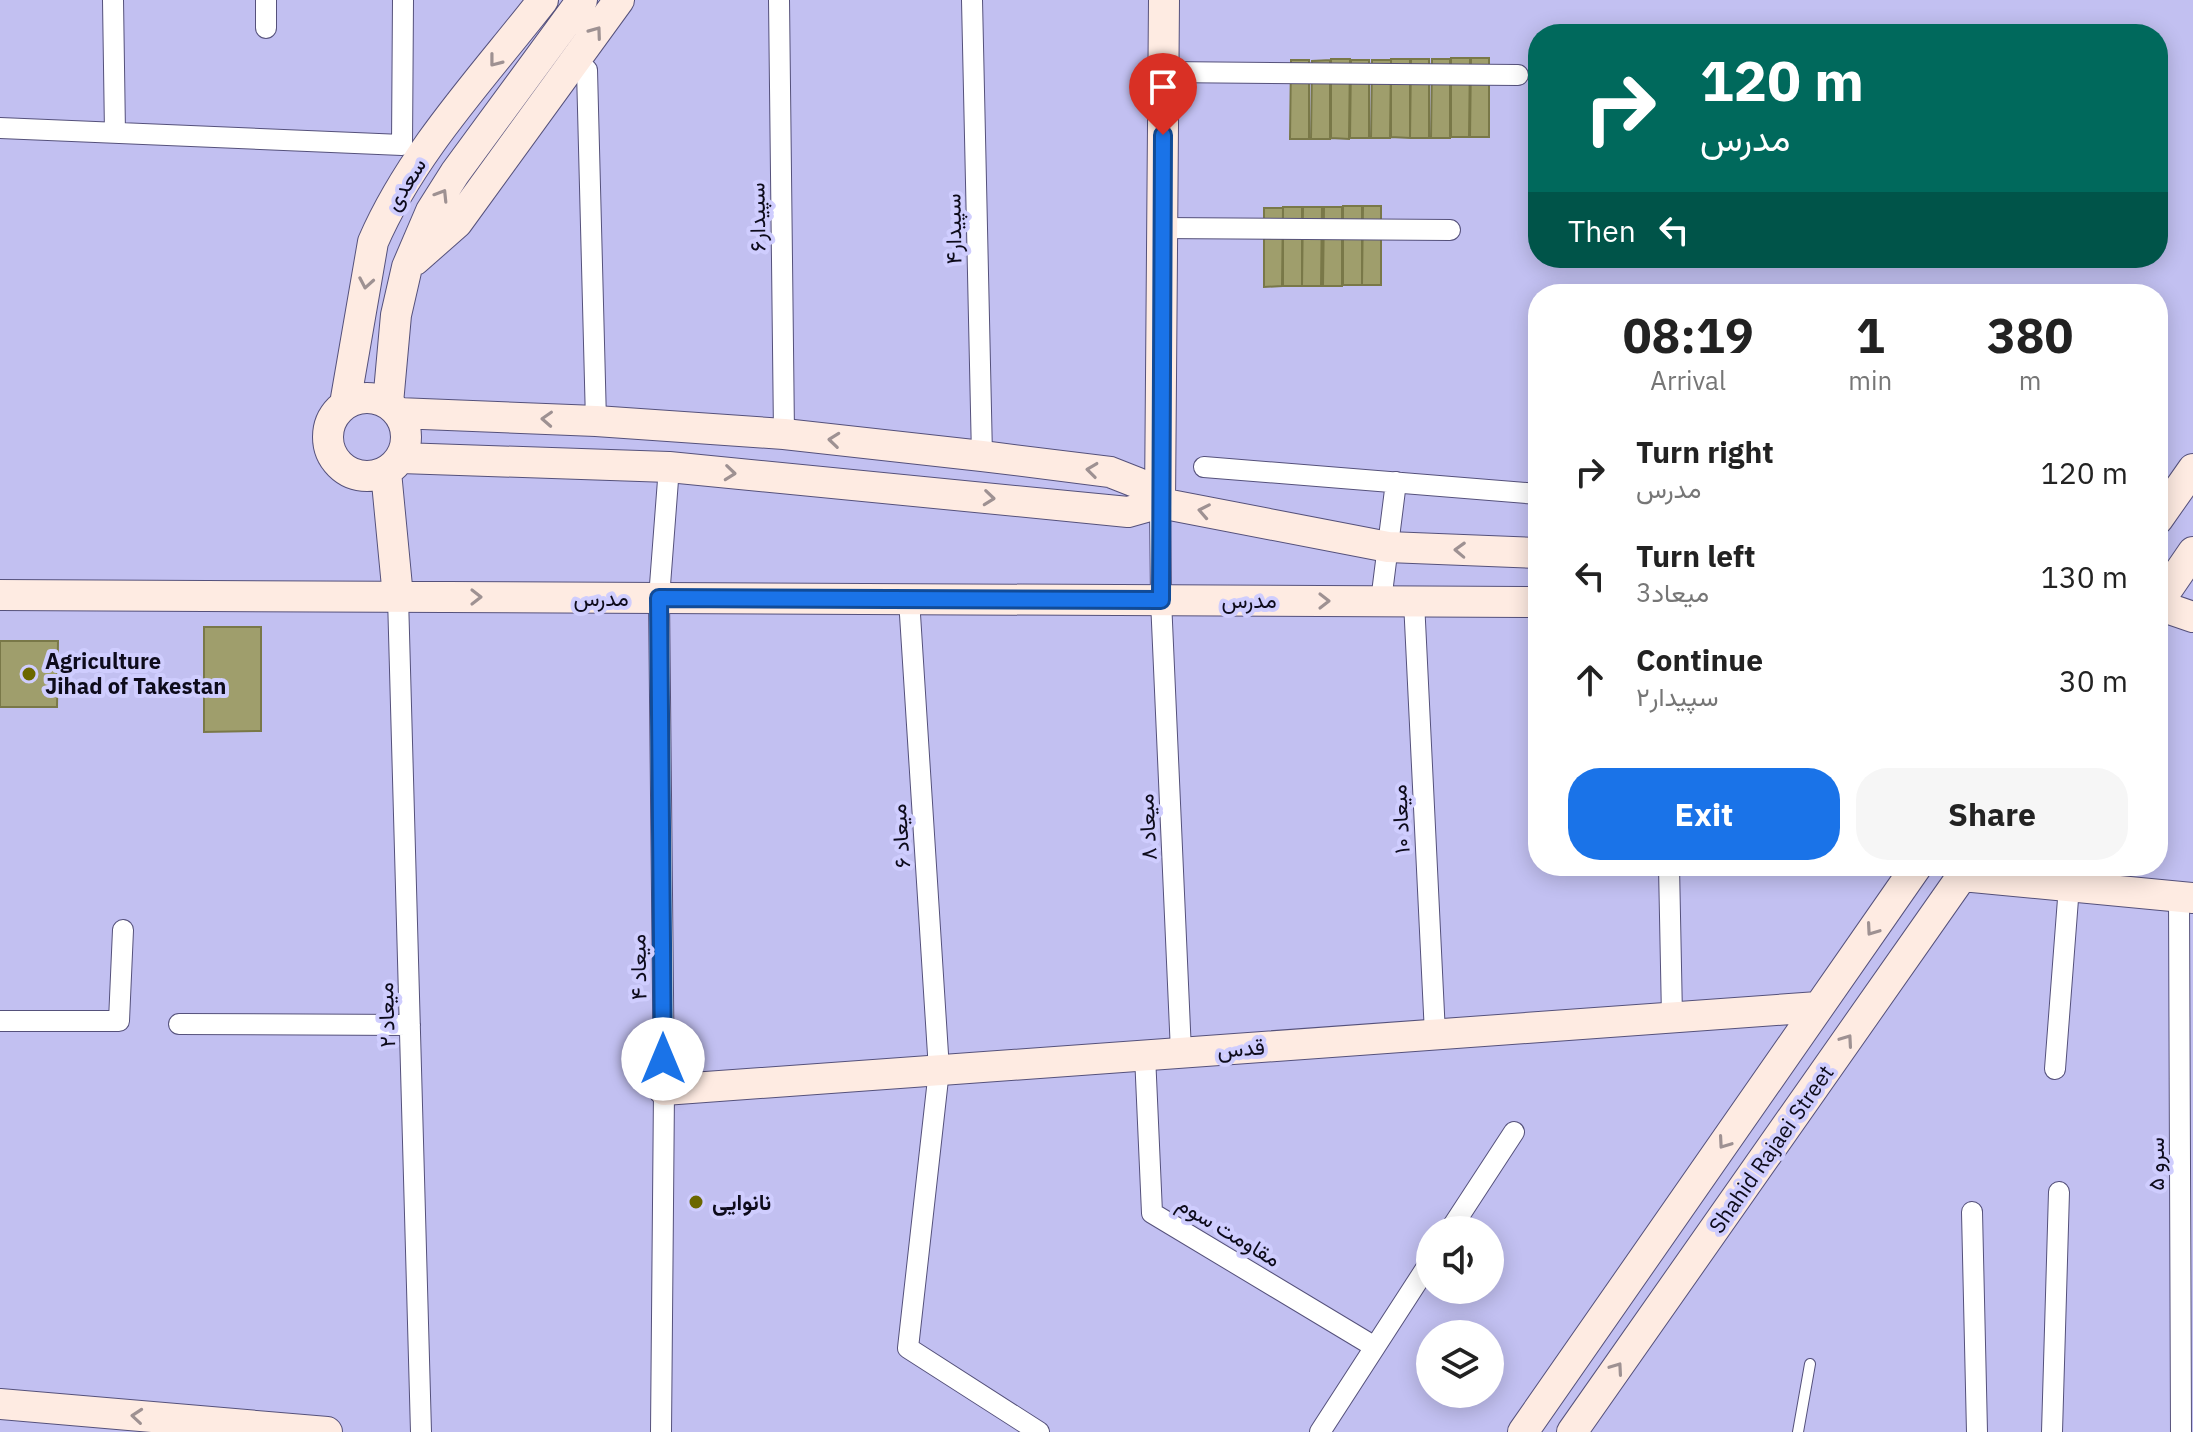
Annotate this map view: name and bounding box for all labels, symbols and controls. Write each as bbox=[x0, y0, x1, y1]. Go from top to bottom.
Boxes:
one-way arrow bbox=[586, 27, 600, 41]
text: 120 m bbox=[1700, 44, 1864, 116]
one-way arrow bbox=[490, 52, 504, 67]
pin bbox=[1129, 53, 1197, 135]
icon: right bbox=[1568, 56, 1672, 160]
icon: arrive bbox=[1141, 65, 1185, 109]
text: مدرس bbox=[1700, 114, 1790, 161]
street label: سعدی bbox=[377, 152, 432, 216]
street label: سپیدار۶ bbox=[741, 182, 773, 252]
one-way arrow bbox=[432, 189, 447, 203]
street label: سپیدار۴ bbox=[937, 193, 969, 265]
icon: left bbox=[1652, 208, 1696, 252]
text: Then bbox=[1568, 211, 1636, 250]
one-way arrow bbox=[359, 276, 376, 290]
text: 08:19 bbox=[1623, 304, 1754, 366]
text: 1 bbox=[1856, 304, 1885, 366]
text: 380 bbox=[1987, 304, 2073, 366]
text: Arrival bbox=[1650, 363, 1726, 397]
text: min bbox=[1848, 363, 1892, 397]
text: m bbox=[2019, 363, 2041, 397]
one-way arrow bbox=[540, 411, 553, 428]
one-way arrow bbox=[827, 431, 840, 448]
text: Turn right bbox=[1636, 432, 1774, 471]
icon: right bbox=[1568, 450, 1612, 494]
text: 120 m bbox=[2041, 453, 2128, 492]
one-way arrow bbox=[1085, 462, 1099, 479]
one-way arrow bbox=[724, 465, 737, 482]
text: مدرس bbox=[1636, 471, 1701, 505]
one-way arrow bbox=[983, 490, 996, 507]
one-way arrow bbox=[1197, 504, 1210, 521]
text: Turn left bbox=[1636, 536, 1755, 575]
one-way arrow bbox=[1453, 541, 1466, 558]
icon: left bbox=[1568, 554, 1612, 598]
text: 130 m bbox=[2041, 557, 2128, 596]
text: میعاد3 bbox=[1636, 575, 1709, 609]
street label: مدرس bbox=[573, 583, 629, 612]
street label: مدرس bbox=[1221, 585, 1277, 614]
one-way arrow bbox=[470, 588, 483, 606]
one-way arrow bbox=[1318, 592, 1331, 610]
text: Continue bbox=[1636, 640, 1763, 679]
place label: Agriculture Jihad of Takestan bbox=[45, 646, 226, 700]
icon: ahead bbox=[1568, 658, 1612, 702]
text: 30 m bbox=[2059, 661, 2128, 700]
marker: Agriculture Jihad of Takestan bbox=[20, 665, 38, 683]
text: سپیدار۲ bbox=[1636, 679, 1719, 713]
button: Exit bbox=[1568, 768, 1840, 860]
button: Share bbox=[1856, 768, 2128, 860]
street label: میعاد ۱۰ bbox=[1383, 784, 1416, 854]
street label: میعاد ۸ bbox=[1130, 793, 1163, 861]
street label: میعاد ۶ bbox=[883, 803, 916, 869]
one-way arrow bbox=[1868, 921, 1882, 935]
street label: میعاد ۴ bbox=[622, 934, 653, 1000]
street label: میعاد ۲ bbox=[370, 982, 401, 1048]
position arrow bbox=[621, 1017, 705, 1101]
street label: قدس bbox=[1216, 1031, 1266, 1064]
one-way arrow bbox=[1837, 1035, 1852, 1049]
street label: Shahid Rajaei Street bbox=[1702, 1059, 1840, 1239]
one-way arrow bbox=[1719, 1135, 1734, 1149]
street label: سرو ۵ bbox=[2141, 1137, 2170, 1191]
place label: نانوایی bbox=[712, 1187, 771, 1216]
street label: مقاومت سوم bbox=[1172, 1188, 1286, 1274]
marker: نانوایی bbox=[687, 1193, 705, 1211]
map controls bbox=[1416, 1216, 1504, 1408]
button: sound bbox=[1416, 1216, 1504, 1304]
button: layers bbox=[1416, 1320, 1504, 1408]
one-way arrow bbox=[1607, 1363, 1622, 1377]
one-way arrow bbox=[130, 1408, 143, 1425]

